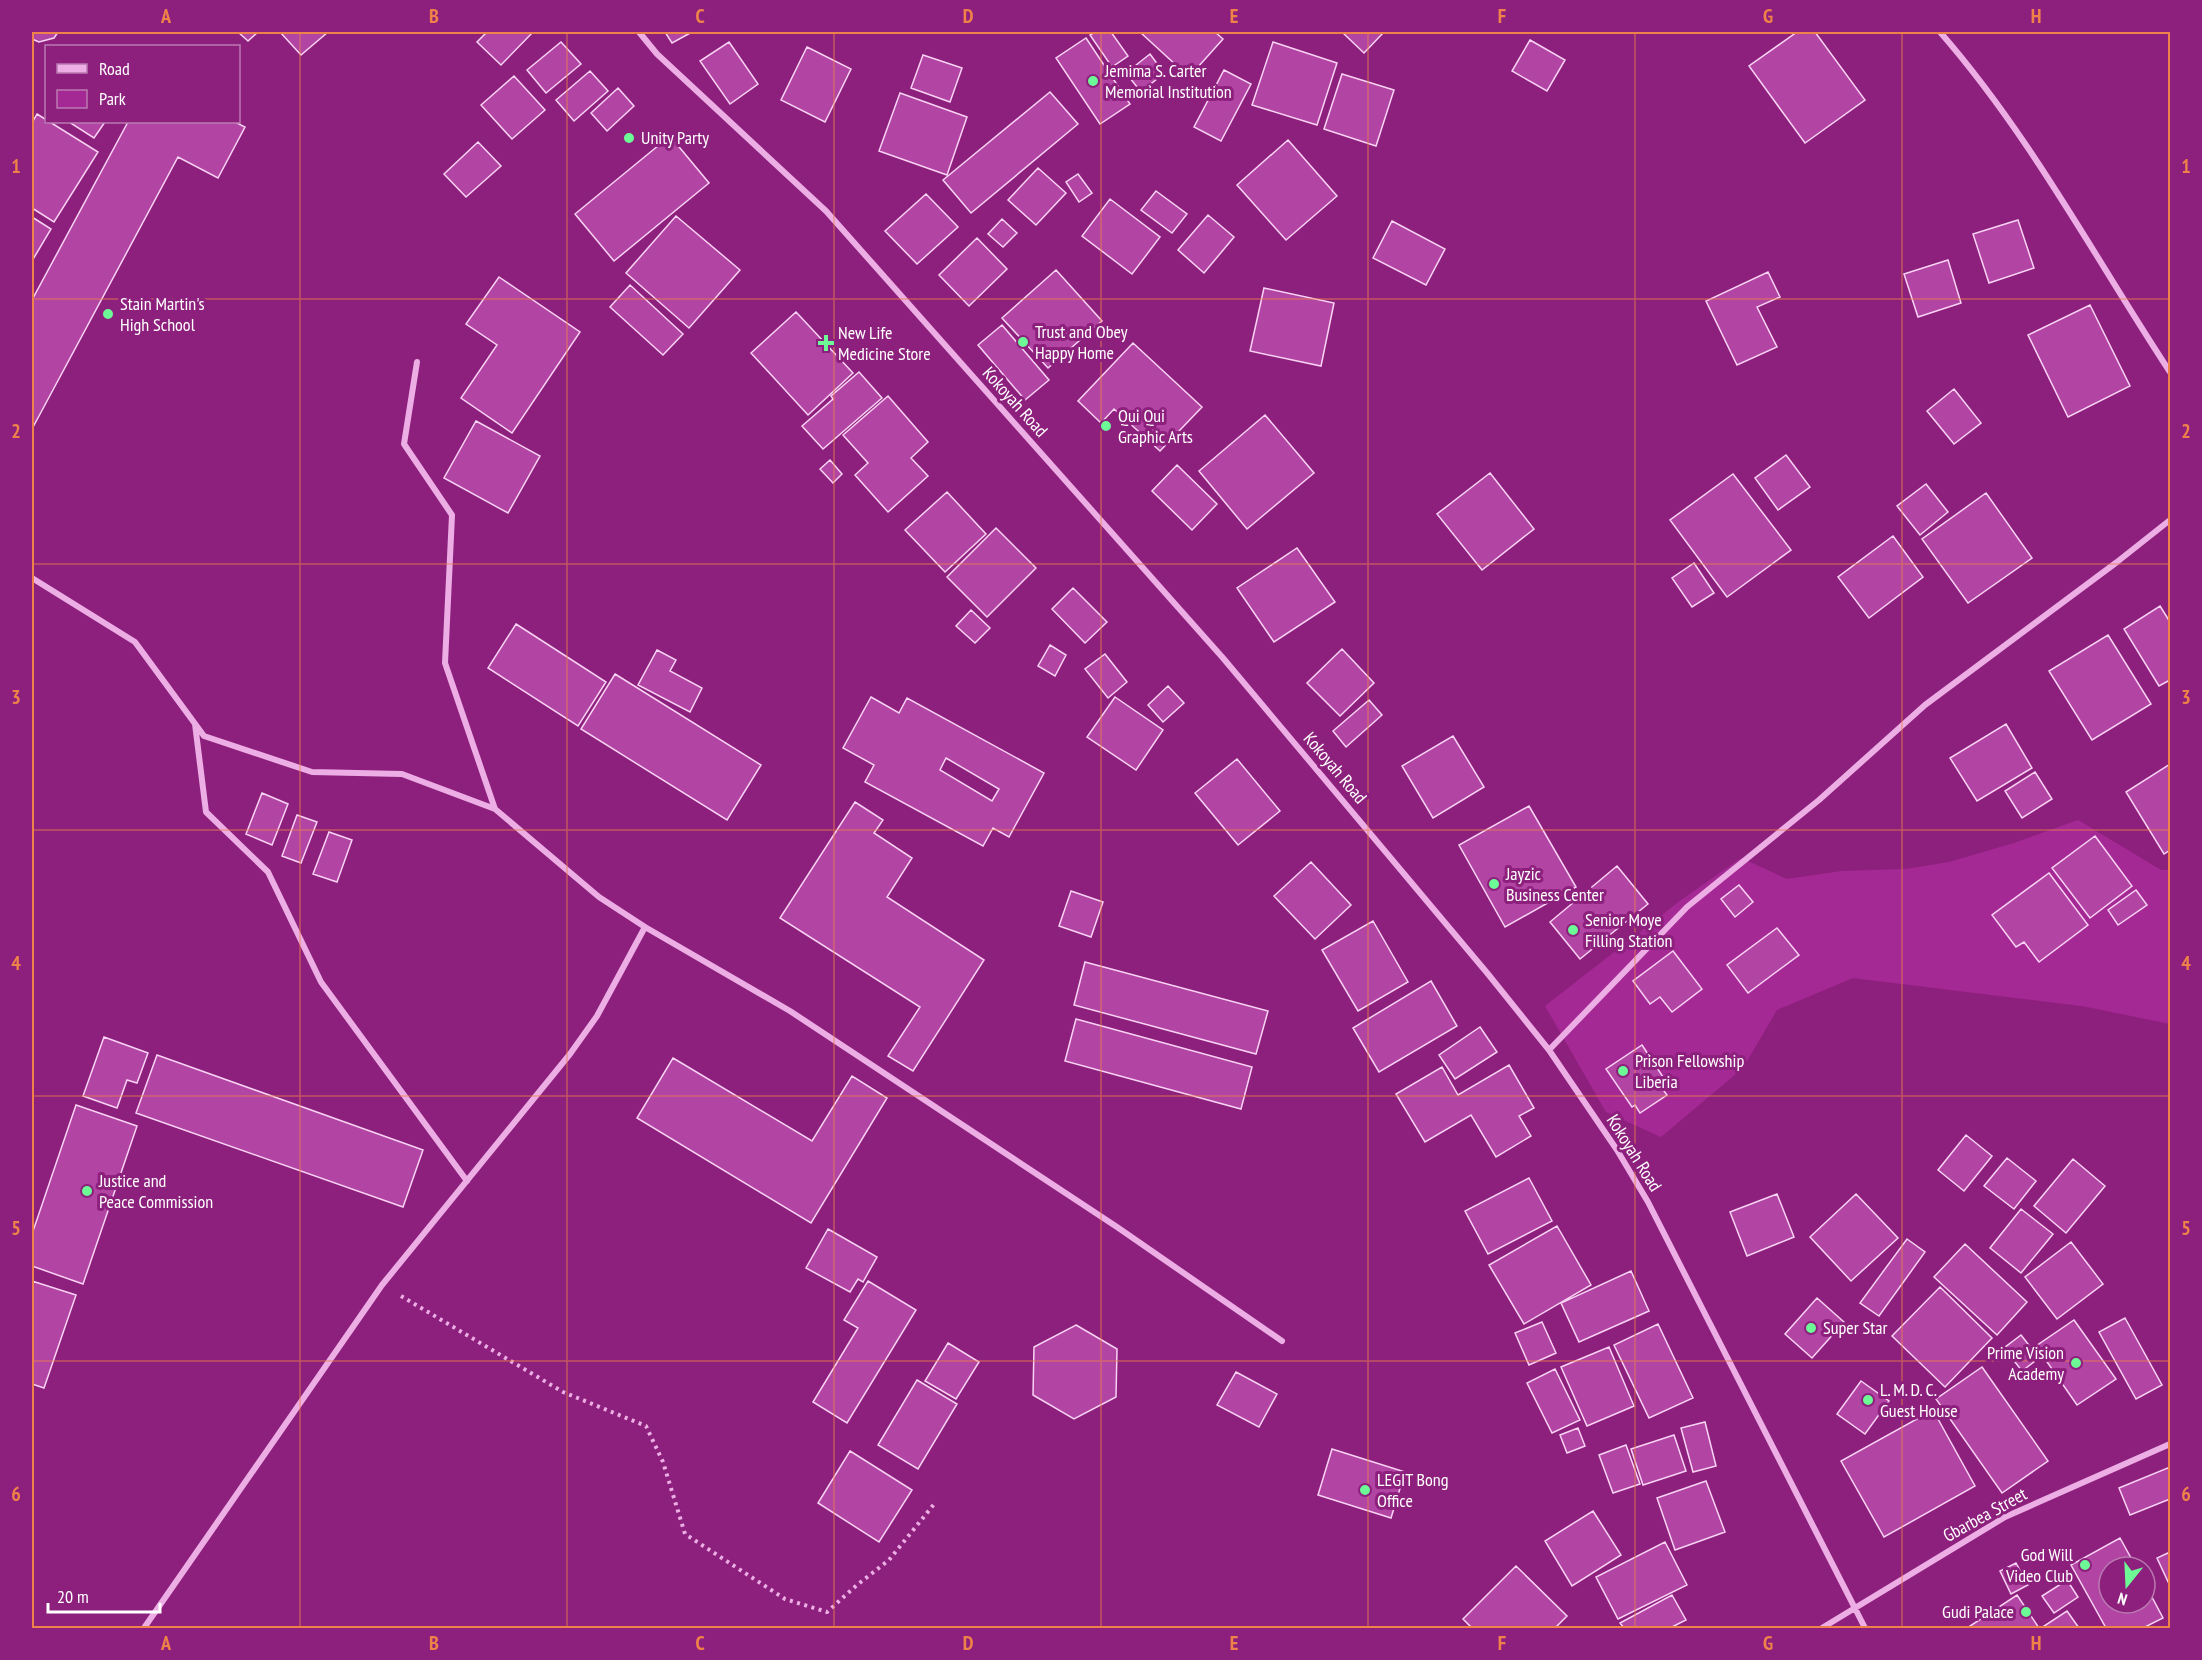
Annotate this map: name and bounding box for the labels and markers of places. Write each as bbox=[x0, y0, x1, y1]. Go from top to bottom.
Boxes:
place label: Jemima S. Carter Memorial Institution bbox=[1104, 59, 1232, 103]
marker: Jemima S. Carter Memorial Institution bbox=[1086, 74, 1100, 88]
place label: Unity Party bbox=[641, 126, 709, 149]
marker: Unity Party bbox=[622, 131, 636, 145]
place label: Stain Martin's High School bbox=[120, 292, 205, 336]
marker: Stain Martin's High School bbox=[101, 307, 115, 321]
place label: Trust and Obey Happy Home bbox=[1035, 320, 1128, 364]
place label: New Life Medicine Store bbox=[838, 321, 931, 365]
marker: Trust and Obey Happy Home bbox=[1016, 335, 1030, 349]
marker: New Life Medicine Store bbox=[819, 336, 833, 350]
place label: Qui Qui Graphic Arts bbox=[1118, 404, 1193, 448]
marker: Qui Qui Graphic Arts bbox=[1099, 419, 1113, 433]
place label: Jayzic Business Center bbox=[1505, 862, 1604, 906]
marker: Jayzic Business Center bbox=[1487, 877, 1501, 891]
place label: Senior Moye Filling Station bbox=[1585, 908, 1673, 952]
marker: Senior Moye Filling Station bbox=[1566, 923, 1580, 937]
place label: Prison Fellowship Liberia bbox=[1635, 1049, 1744, 1093]
marker: Prison Fellowship Liberia bbox=[1616, 1064, 1630, 1078]
place label: Justice and Peace Commission bbox=[98, 1169, 213, 1213]
marker: Justice and Peace Commission bbox=[80, 1184, 94, 1198]
place label: Super Star bbox=[1823, 1316, 1887, 1339]
marker: Super Star bbox=[1804, 1321, 1818, 1335]
place label: Prime Vision Academy bbox=[1987, 1341, 2064, 1385]
marker: Prime Vision Academy bbox=[2069, 1356, 2083, 1370]
place label: L. M. D. C. Guest House bbox=[1880, 1378, 1958, 1422]
marker: L. M. D. C. Guest House bbox=[1861, 1393, 1875, 1407]
place label: LEGIT Bong Office bbox=[1377, 1468, 1448, 1512]
marker: LEGIT Bong Office bbox=[1358, 1483, 1372, 1497]
place label: God Will Video Club bbox=[2005, 1543, 2074, 1587]
marker: God Will Video Club bbox=[2078, 1558, 2092, 1572]
place label: Gudi Palace bbox=[1942, 1600, 2014, 1623]
marker: Gudi Palace bbox=[2019, 1605, 2033, 1619]

